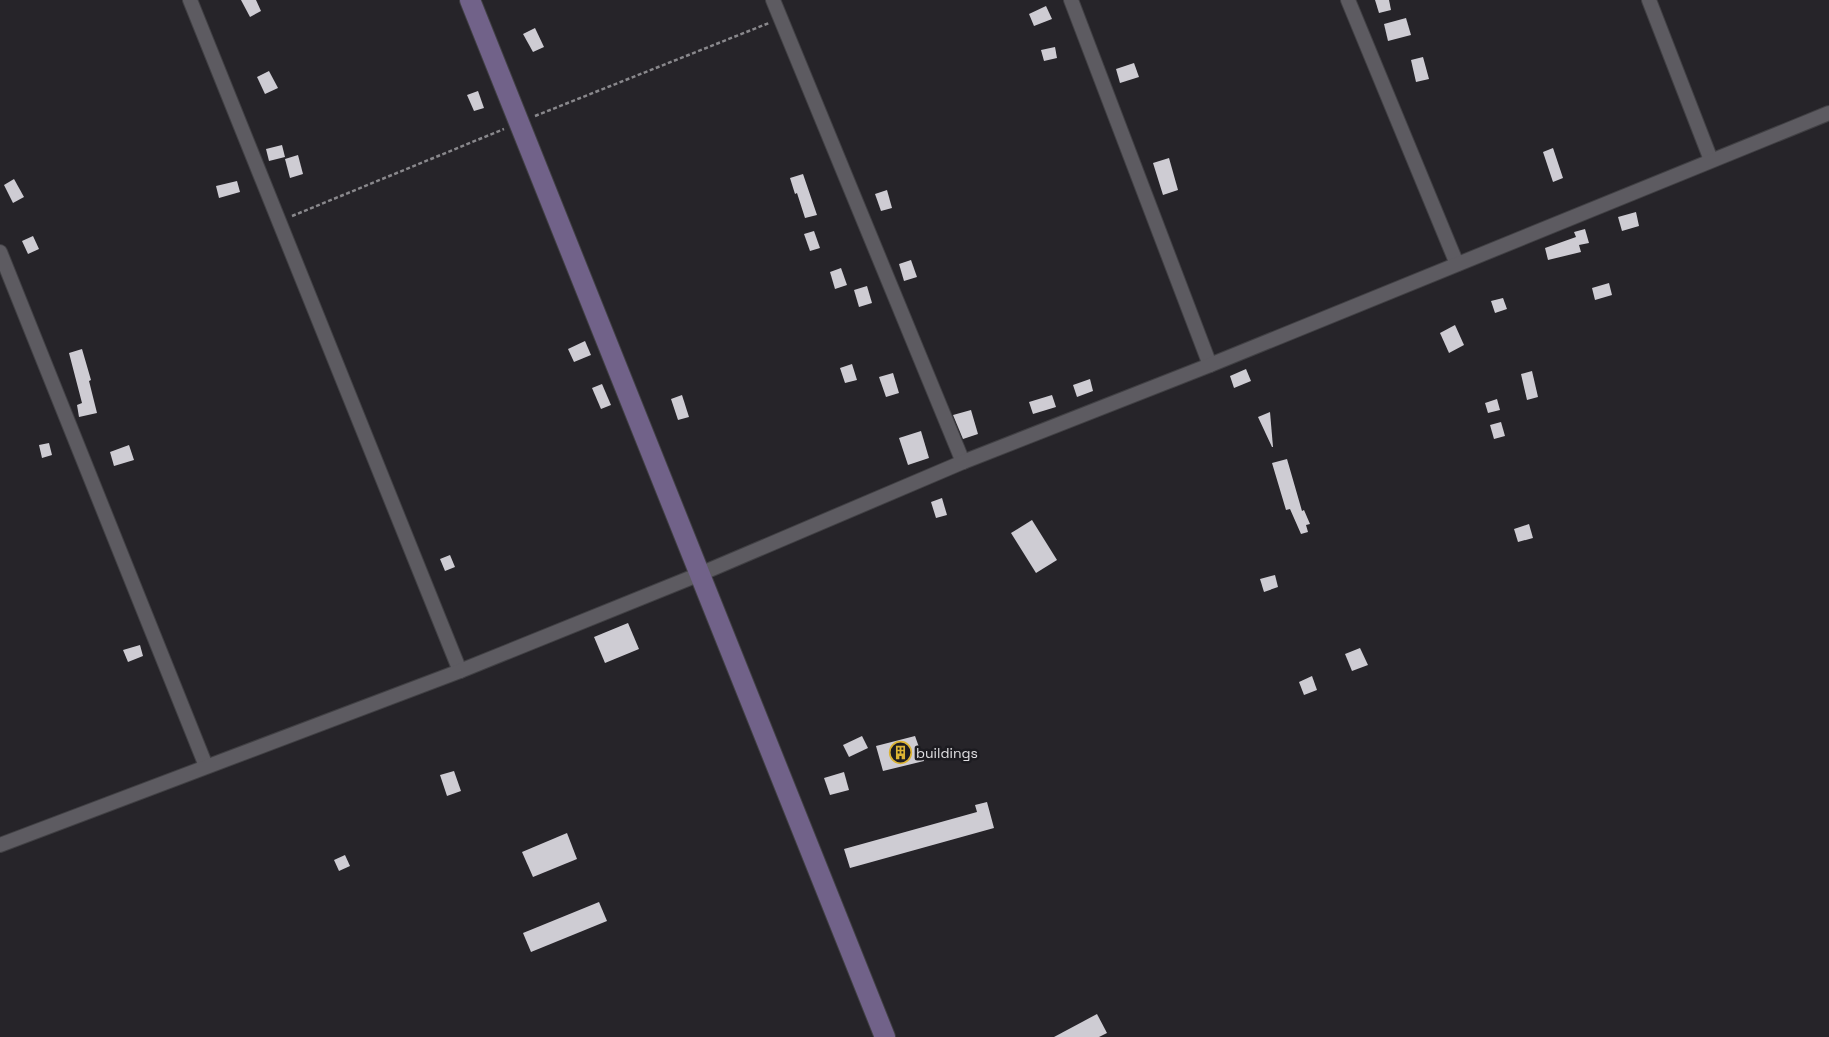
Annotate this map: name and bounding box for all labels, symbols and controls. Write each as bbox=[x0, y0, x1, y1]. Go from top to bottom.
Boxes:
building icon: buildings bbox=[888, 741, 912, 765]
place label: buildings bbox=[916, 744, 978, 762]

